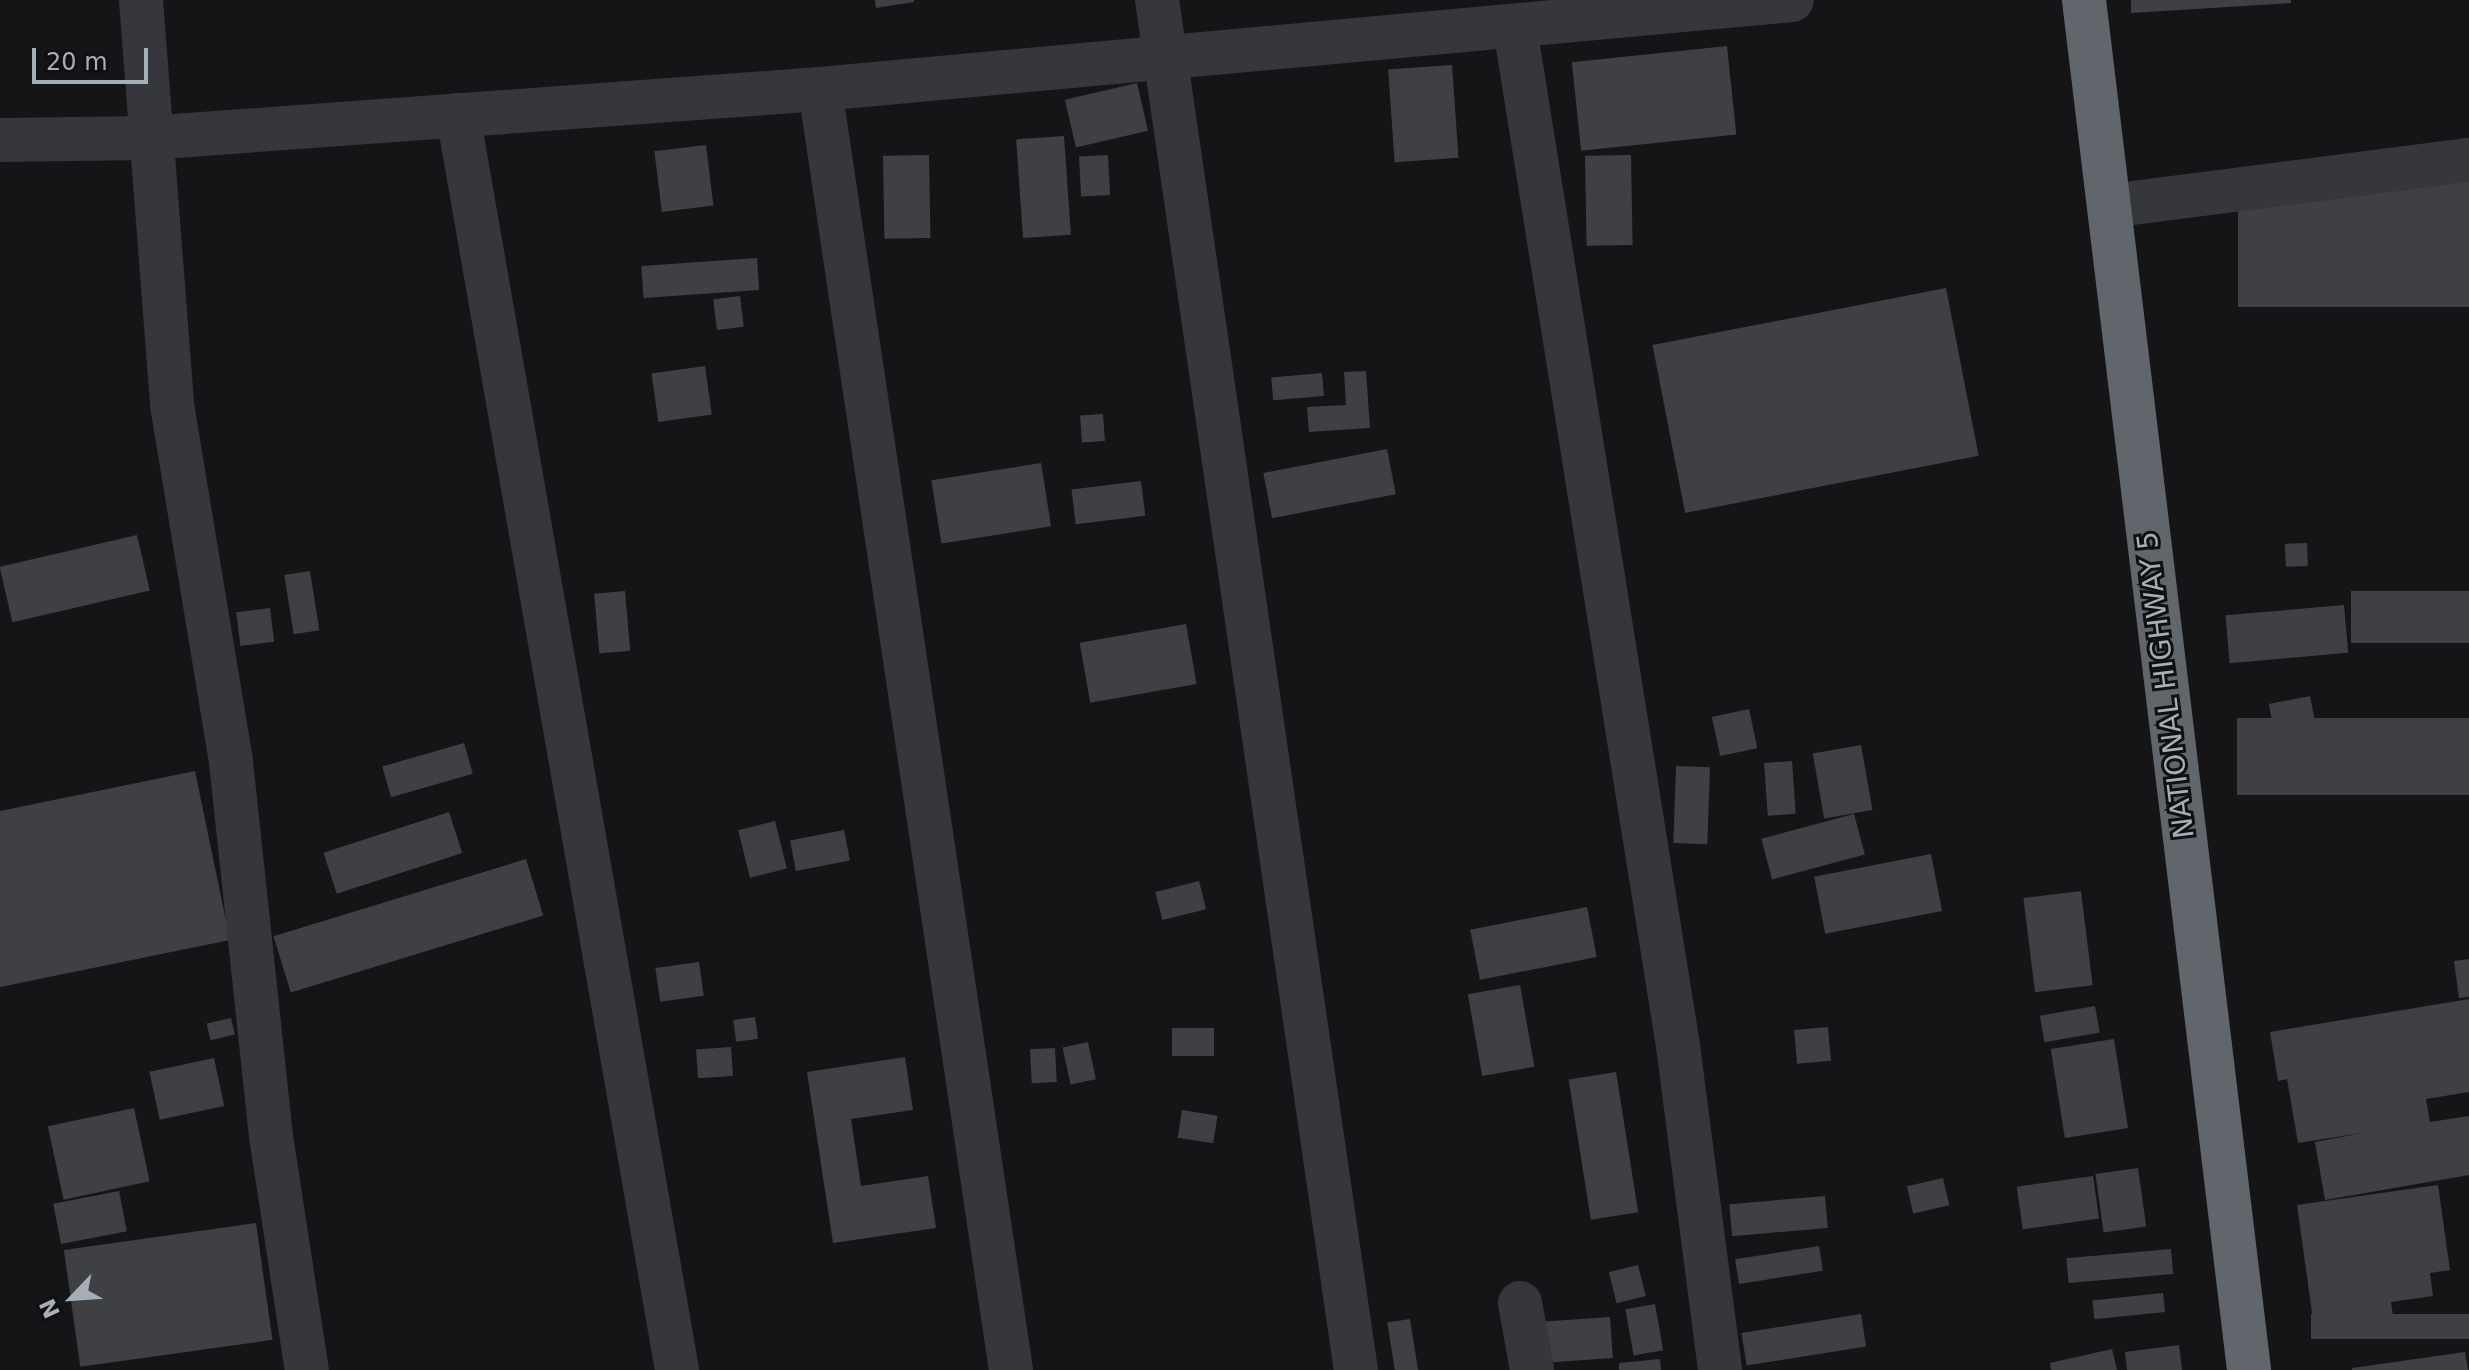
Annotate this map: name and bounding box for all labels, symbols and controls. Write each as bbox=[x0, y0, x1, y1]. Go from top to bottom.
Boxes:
scale bar bbox=[36, 32, 152, 82]
text: 20 m bbox=[46, 48, 108, 76]
street label: NATIONAL HIGHWAY 5 bbox=[2130, 530, 2202, 840]
north arrow bbox=[32, 1258, 112, 1338]
text: N bbox=[35, 1295, 65, 1322]

